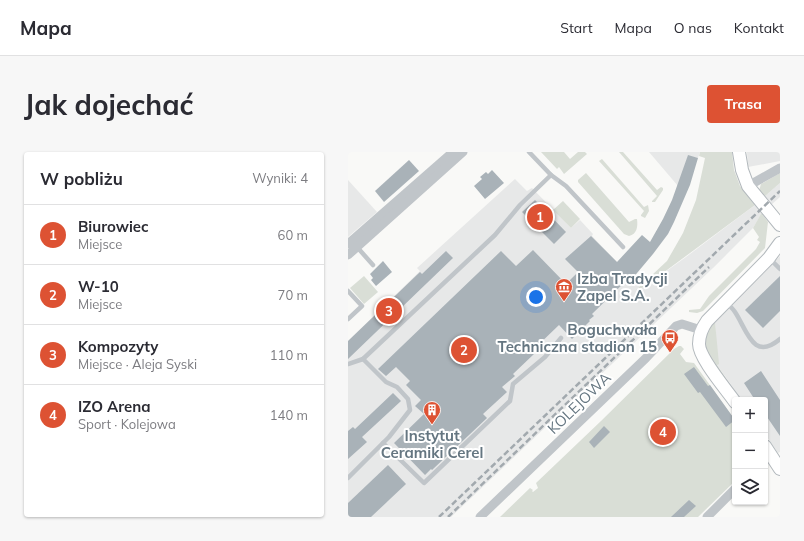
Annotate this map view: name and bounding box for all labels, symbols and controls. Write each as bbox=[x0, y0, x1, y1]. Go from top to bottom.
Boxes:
text: Mapa bbox=[20, 16, 72, 40]
text: Start bbox=[560, 19, 593, 37]
text: Mapa bbox=[615, 19, 652, 37]
text: O nas bbox=[674, 19, 712, 37]
text: Kontakt bbox=[734, 19, 784, 37]
button: Trasa bbox=[707, 85, 780, 123]
text: Jak dojechać bbox=[24, 87, 194, 122]
text: W pobliżu bbox=[40, 168, 123, 189]
text: Wyniki: 4 bbox=[252, 170, 308, 186]
pin: 1 bbox=[527, 202, 553, 232]
text: Biurowiec bbox=[78, 217, 149, 236]
text: 1 bbox=[49, 227, 57, 243]
text: 60 m bbox=[278, 227, 308, 243]
text: Miejsce bbox=[78, 236, 122, 252]
place label: Izba Tradycji Zapel S.A. bbox=[577, 269, 668, 305]
text: W-10 bbox=[78, 277, 119, 296]
museum icon: Izba Tradycji Zapel S.A. bbox=[554, 277, 574, 302]
text: 2 bbox=[49, 287, 57, 303]
text: 70 m bbox=[278, 287, 308, 303]
your location bbox=[526, 287, 546, 307]
text: Miejsce bbox=[78, 296, 122, 312]
pin: 3 bbox=[376, 296, 402, 326]
place label: Boguchwała Techniczna stadion 15 bbox=[498, 320, 657, 356]
bus stop icon: Boguchwała Techniczna stadion 15 bbox=[660, 328, 680, 353]
pin: 2 bbox=[451, 335, 477, 365]
text: Kompozyty bbox=[78, 337, 158, 356]
text: 3 bbox=[49, 347, 57, 363]
text: 110 m bbox=[270, 347, 308, 363]
text: Miejsce · Aleja Syski bbox=[78, 356, 197, 372]
street label: KOLEJOWA bbox=[543, 368, 615, 438]
text: IZO Arena bbox=[78, 397, 151, 416]
map controls bbox=[732, 397, 768, 505]
button: + bbox=[732, 397, 768, 433]
building icon: Instytut Ceramiki Cerel bbox=[422, 400, 442, 425]
text: 4 bbox=[49, 407, 57, 423]
text: 140 m bbox=[270, 407, 308, 423]
text: Sport · Kolejowa bbox=[78, 416, 176, 432]
pin: 4 bbox=[650, 417, 676, 447]
place label: Instytut Ceramiki Cerel bbox=[381, 426, 483, 462]
button: − bbox=[732, 433, 768, 469]
button: layers bbox=[732, 469, 768, 505]

